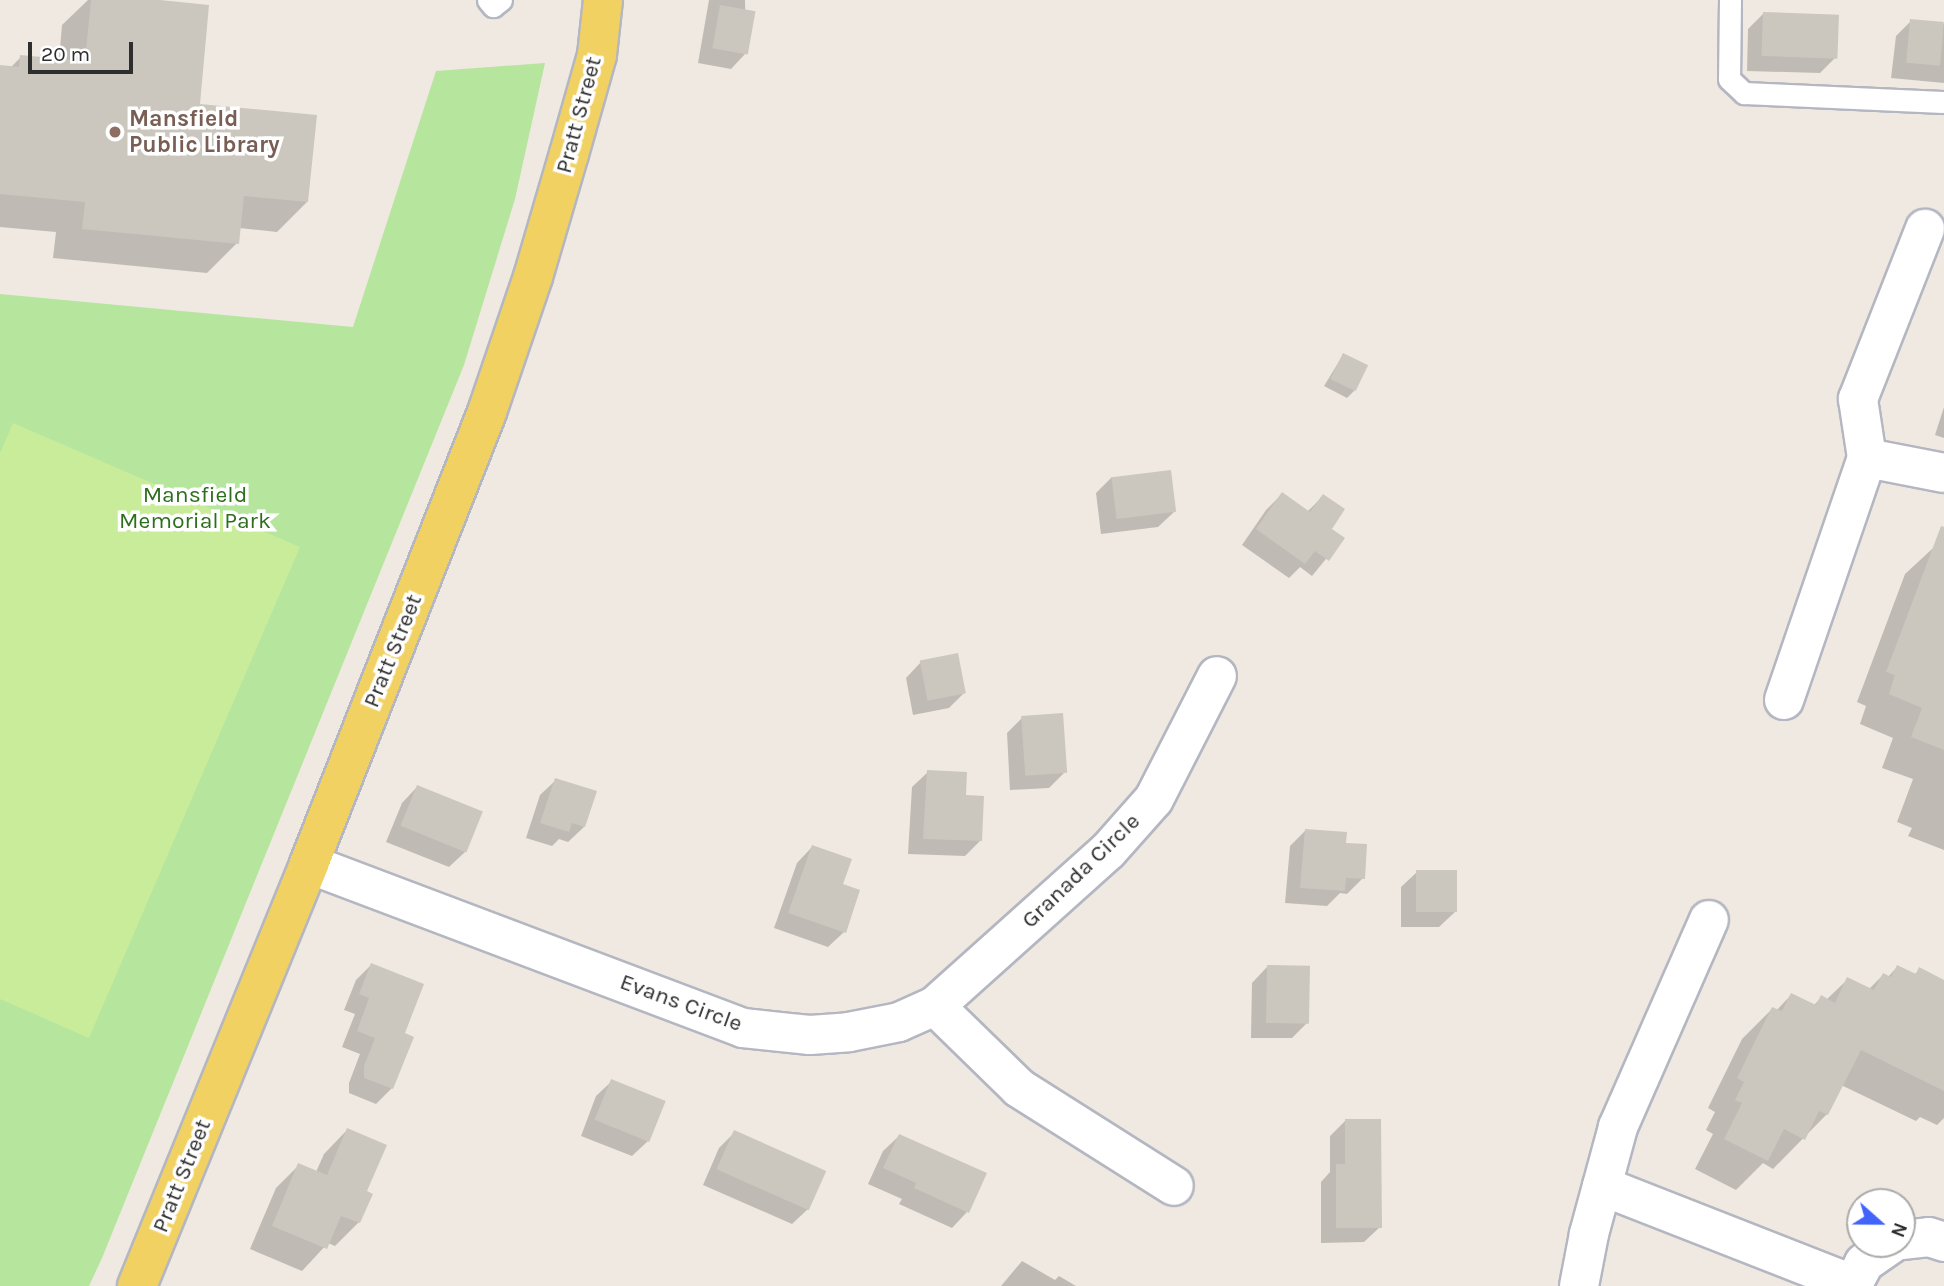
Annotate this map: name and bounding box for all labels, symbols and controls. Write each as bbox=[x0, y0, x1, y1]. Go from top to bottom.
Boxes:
scale bar bbox=[32, 28, 136, 72]
text: 20 m bbox=[41, 42, 90, 66]
street label: Pratt Street bbox=[550, 54, 608, 176]
place label: Mansfield Public Library bbox=[129, 105, 280, 159]
marker: Mansfield Public Library bbox=[107, 124, 123, 140]
park label: Mansfield Memorial Park bbox=[119, 481, 271, 535]
street label: Pratt Street bbox=[358, 590, 428, 712]
street label: Granada Circle bbox=[1016, 808, 1146, 934]
street label: Evans Circle bbox=[616, 968, 746, 1038]
street label: Pratt Street bbox=[147, 1115, 217, 1237]
north arrow bbox=[1846, 1188, 1916, 1258]
text: N bbox=[1886, 1220, 1911, 1240]

